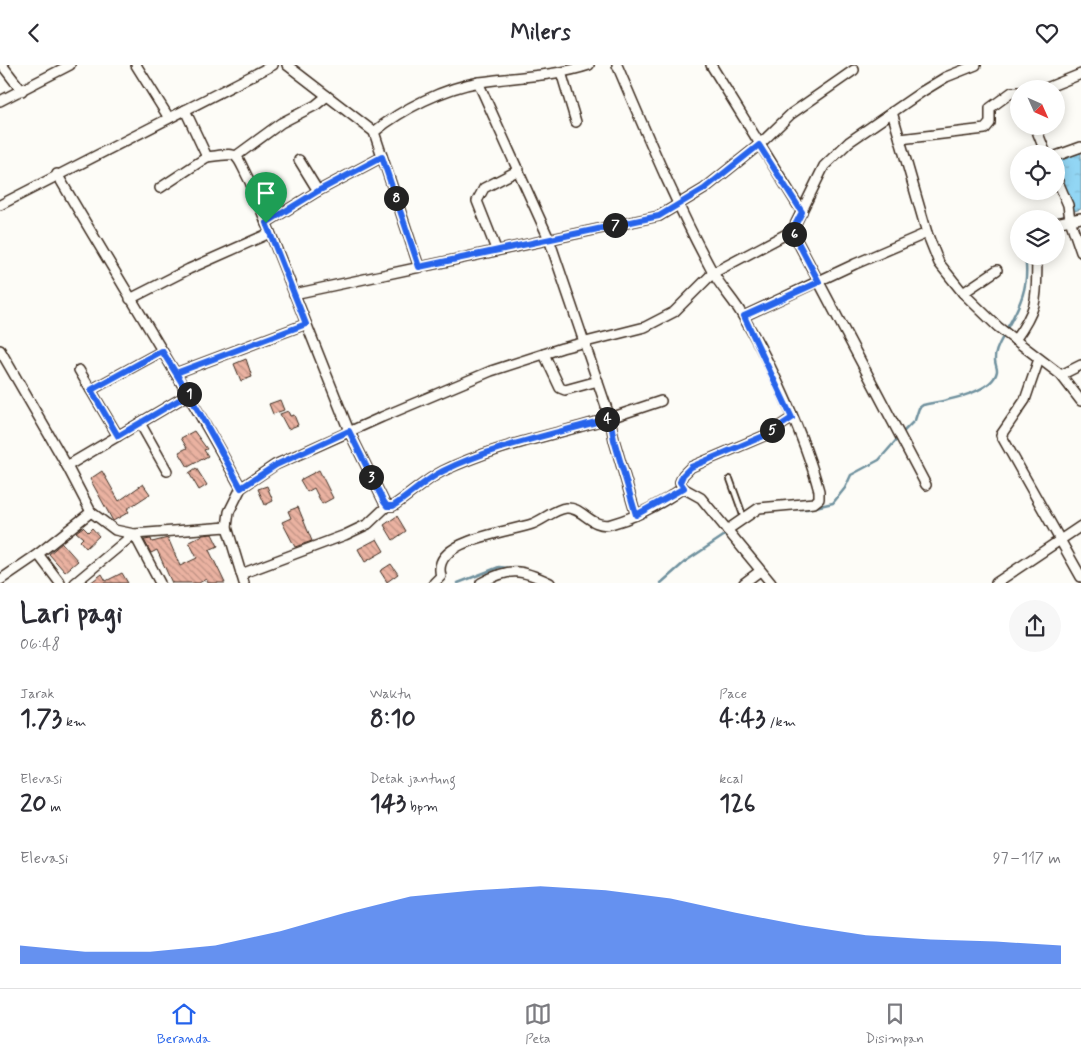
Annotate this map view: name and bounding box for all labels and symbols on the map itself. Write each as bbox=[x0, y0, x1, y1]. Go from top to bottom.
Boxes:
north arrow bbox=[1010, 80, 1065, 135]
pin bbox=[245, 172, 287, 223]
pin: 8 bbox=[384, 185, 408, 211]
pin: 7 bbox=[602, 213, 628, 237]
pin: 6 bbox=[782, 221, 806, 247]
pin: 1 bbox=[176, 381, 202, 407]
pin: 4 bbox=[594, 407, 620, 431]
pin: 5 bbox=[760, 417, 784, 443]
pin: 3 bbox=[358, 465, 384, 489]

